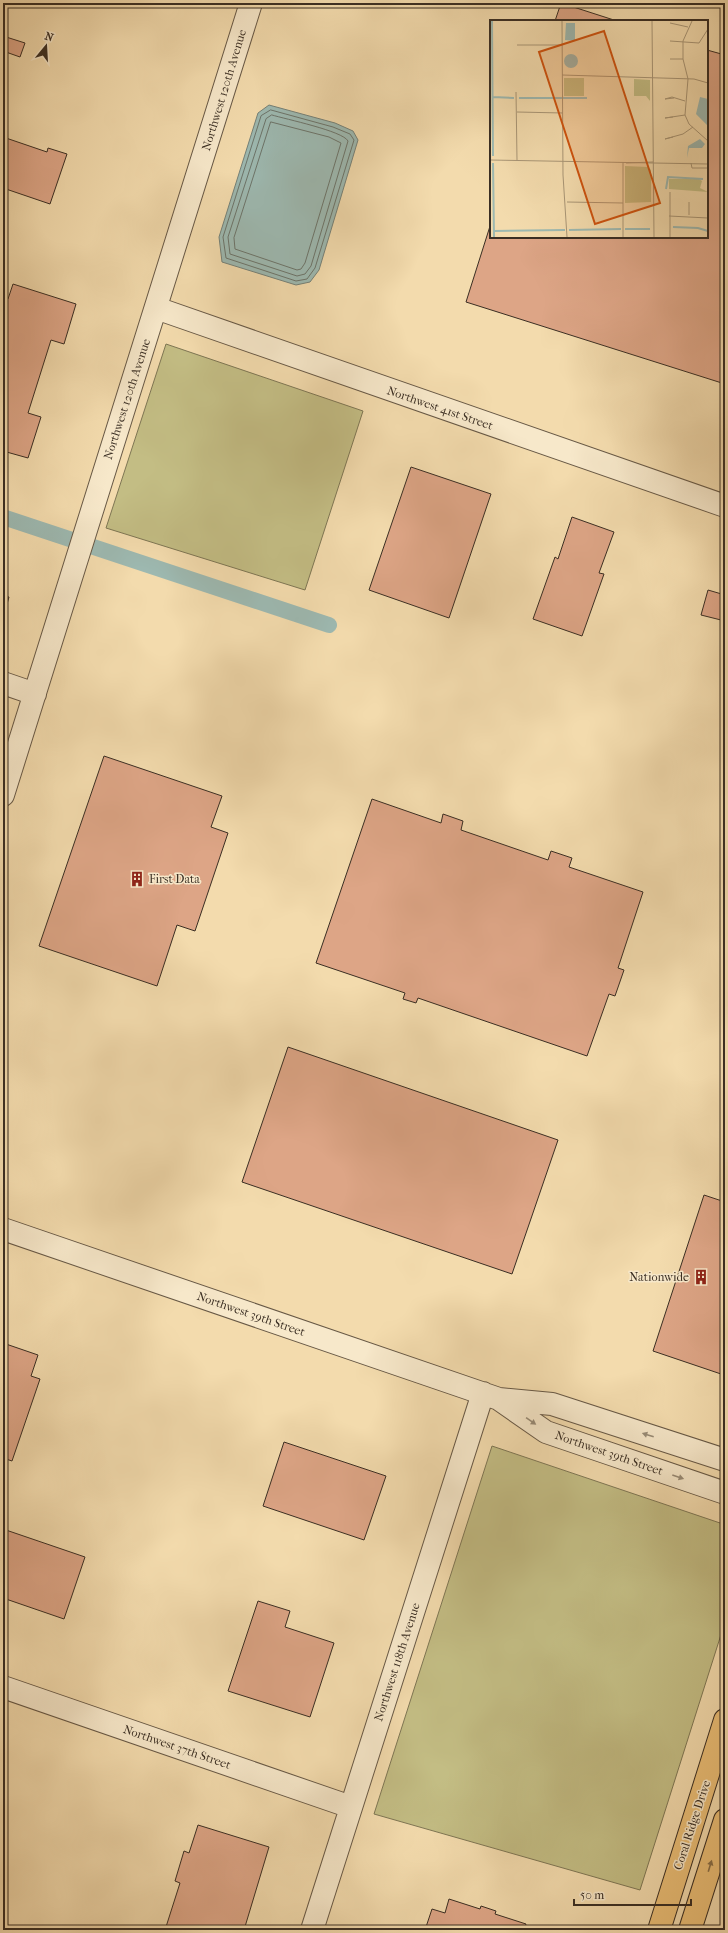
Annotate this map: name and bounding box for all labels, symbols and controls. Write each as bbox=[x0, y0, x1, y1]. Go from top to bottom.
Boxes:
inset map bbox=[490, 20, 708, 238]
north arrow bbox=[26, 26, 66, 66]
street label: Northwest 120th Avenue bbox=[199, 28, 249, 152]
text: N bbox=[43, 29, 56, 45]
street label: Northwest 120th Avenue bbox=[101, 337, 153, 461]
street label: Northwest 41st Street bbox=[385, 383, 495, 433]
building icon: First Data bbox=[128, 870, 146, 888]
place label: First Data bbox=[149, 872, 200, 886]
building icon: Nationwide bbox=[692, 1268, 710, 1286]
place label: Nationwide bbox=[629, 1270, 689, 1284]
street label: Northwest 39th Street bbox=[195, 1289, 307, 1339]
one-way arrow bbox=[526, 1417, 537, 1425]
street label: Northwest 39th Street bbox=[553, 1428, 665, 1478]
one-way arrow bbox=[642, 1432, 654, 1438]
one-way arrow bbox=[673, 1474, 685, 1480]
street label: Northwest 118th Avenue bbox=[371, 1601, 423, 1723]
street label: Northwest 37th Street bbox=[121, 1722, 233, 1772]
street label: Coral Ridge Drive bbox=[671, 1778, 713, 1872]
one-way arrow bbox=[707, 1860, 713, 1872]
scale bar bbox=[574, 1881, 691, 1907]
text: 50 m bbox=[580, 1888, 604, 1902]

